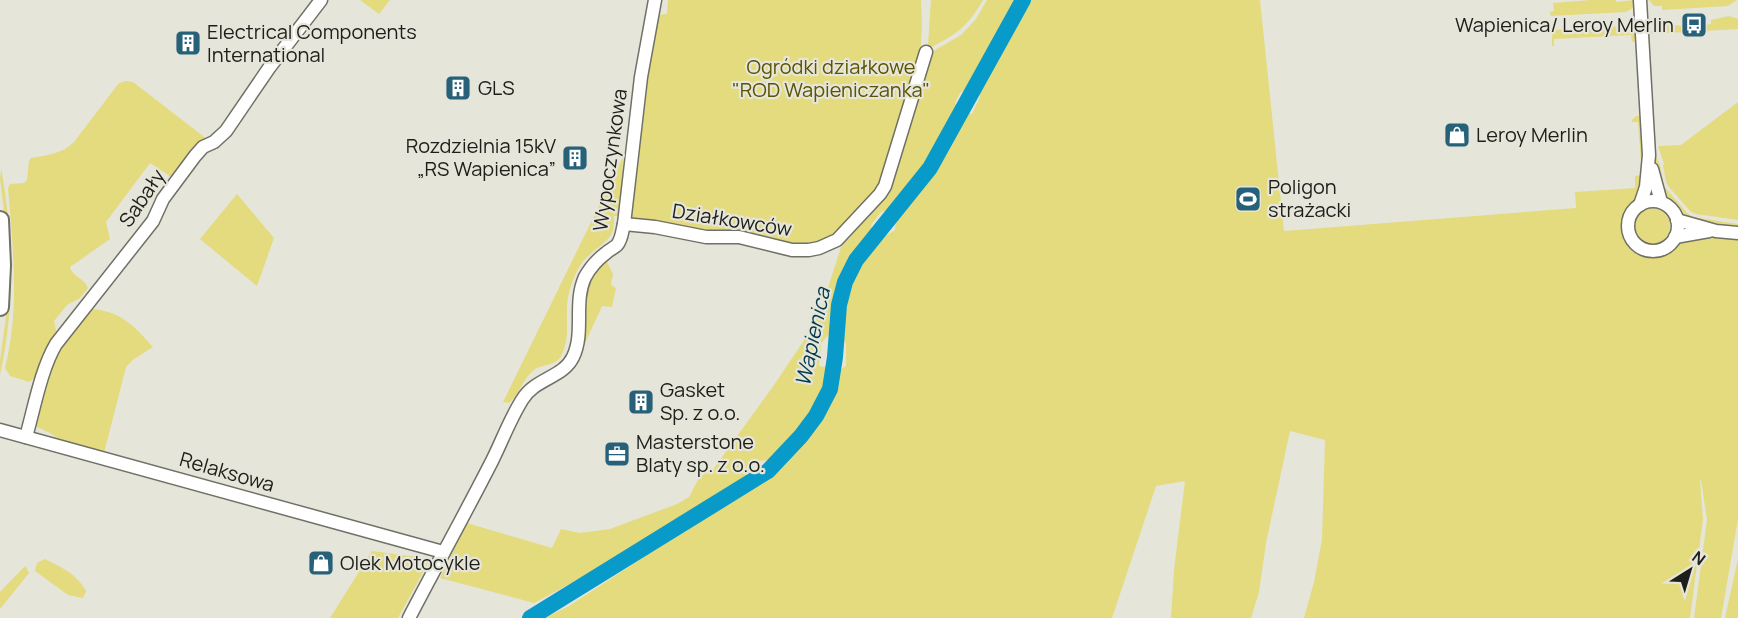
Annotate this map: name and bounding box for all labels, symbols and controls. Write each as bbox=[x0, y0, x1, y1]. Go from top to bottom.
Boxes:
bus stop icon: Wapienica/ Leroy Merlin bbox=[1679, 10, 1709, 40]
place label: Wapienica/ Leroy Merlin bbox=[1455, 11, 1674, 38]
place label: Electrical Components International bbox=[207, 18, 417, 68]
building icon: Electrical Components International bbox=[173, 28, 203, 58]
park label: Ogródki działkowe "ROD Wapieniczanka" bbox=[732, 53, 930, 103]
building icon: GLS bbox=[443, 73, 473, 103]
place label: GLS bbox=[478, 74, 515, 101]
street label: Wypoczynkowa bbox=[586, 87, 633, 233]
shop icon: Leroy Merlin bbox=[1442, 120, 1472, 150]
place label: Leroy Merlin bbox=[1476, 121, 1588, 148]
place label: Rozdzielnia 15kV „RS Wapienica” bbox=[406, 132, 556, 182]
building icon: Rozdzielnia 15kV „RS Wapienica” bbox=[560, 143, 590, 173]
street label: Sabały bbox=[112, 163, 171, 232]
place label: Poligon strażacki bbox=[1268, 173, 1351, 223]
sports icon: Poligon strażacki bbox=[1233, 184, 1263, 214]
street label: Działkowców bbox=[670, 197, 794, 242]
water label: Wapienica bbox=[788, 284, 836, 389]
place label: Gasket Sp. z o.o. bbox=[660, 376, 740, 426]
building icon: Gasket Sp. z o.o. bbox=[626, 387, 656, 417]
place label: Masterstone Blaty sp. z o.o. bbox=[636, 428, 765, 478]
office icon: Masterstone Blaty sp. z o.o. bbox=[602, 439, 632, 469]
street label: Relaksowa bbox=[177, 445, 278, 498]
north arrow bbox=[1660, 540, 1720, 600]
text: N bbox=[1688, 546, 1710, 570]
shop icon: Olek Motocykle bbox=[306, 548, 336, 578]
place label: Olek Motocykle bbox=[340, 549, 480, 576]

